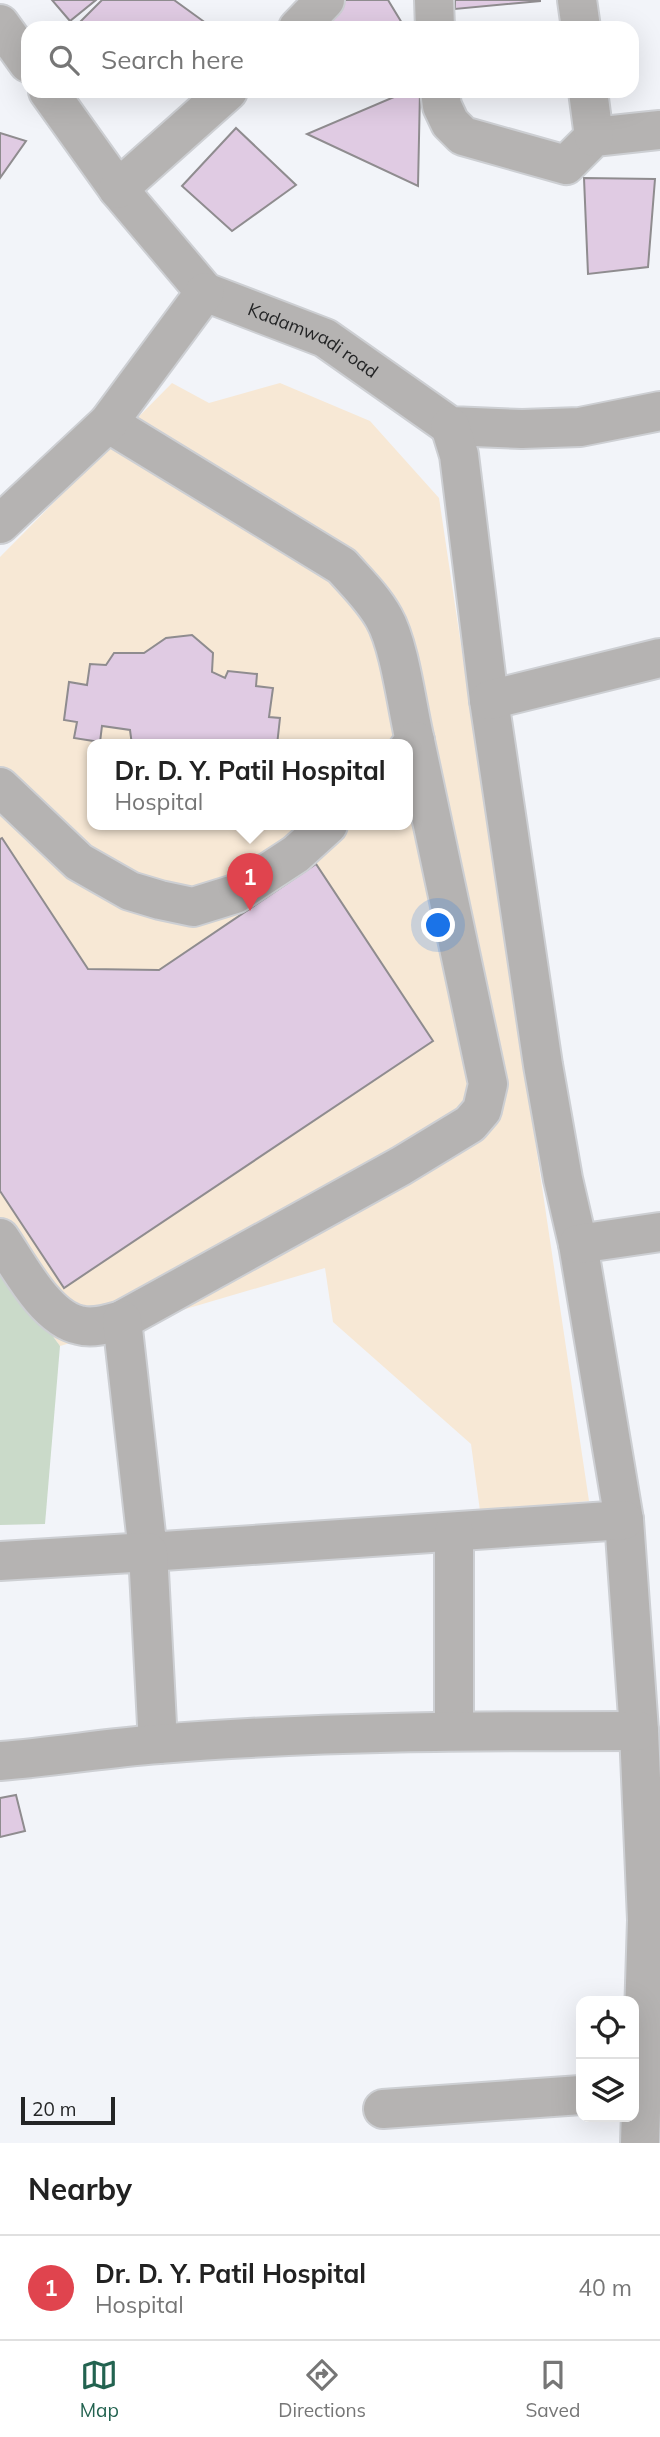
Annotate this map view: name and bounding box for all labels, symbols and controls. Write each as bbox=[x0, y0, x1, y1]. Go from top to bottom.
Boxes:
search box bbox=[21, 21, 639, 98]
icon: search bbox=[45, 41, 83, 79]
text: Search here bbox=[101, 43, 244, 76]
street label: Kadamwadi road bbox=[245, 298, 383, 383]
popup bbox=[87, 739, 413, 830]
text: Dr. D. Y. Patil Hospital bbox=[114, 754, 386, 787]
text: Hospital bbox=[114, 787, 203, 816]
pin: 1 bbox=[227, 853, 273, 911]
your location bbox=[421, 908, 455, 942]
map controls bbox=[576, 1996, 639, 2122]
button: locate bbox=[576, 1996, 639, 2059]
button: layers bbox=[576, 2059, 639, 2122]
scale bar bbox=[21, 2094, 116, 2126]
text: 20 m bbox=[32, 2097, 76, 2121]
text: Nearby bbox=[28, 2170, 132, 2208]
text: Dr. D. Y. Patil Hospital bbox=[95, 2257, 366, 2290]
text: 1 bbox=[44, 2273, 58, 2302]
text: 40 m bbox=[578, 2273, 632, 2302]
text: Hospital bbox=[95, 2290, 184, 2319]
tab: Map bbox=[80, 2356, 119, 2422]
tab: Directions bbox=[278, 2356, 366, 2422]
tab: Saved bbox=[525, 2356, 580, 2422]

